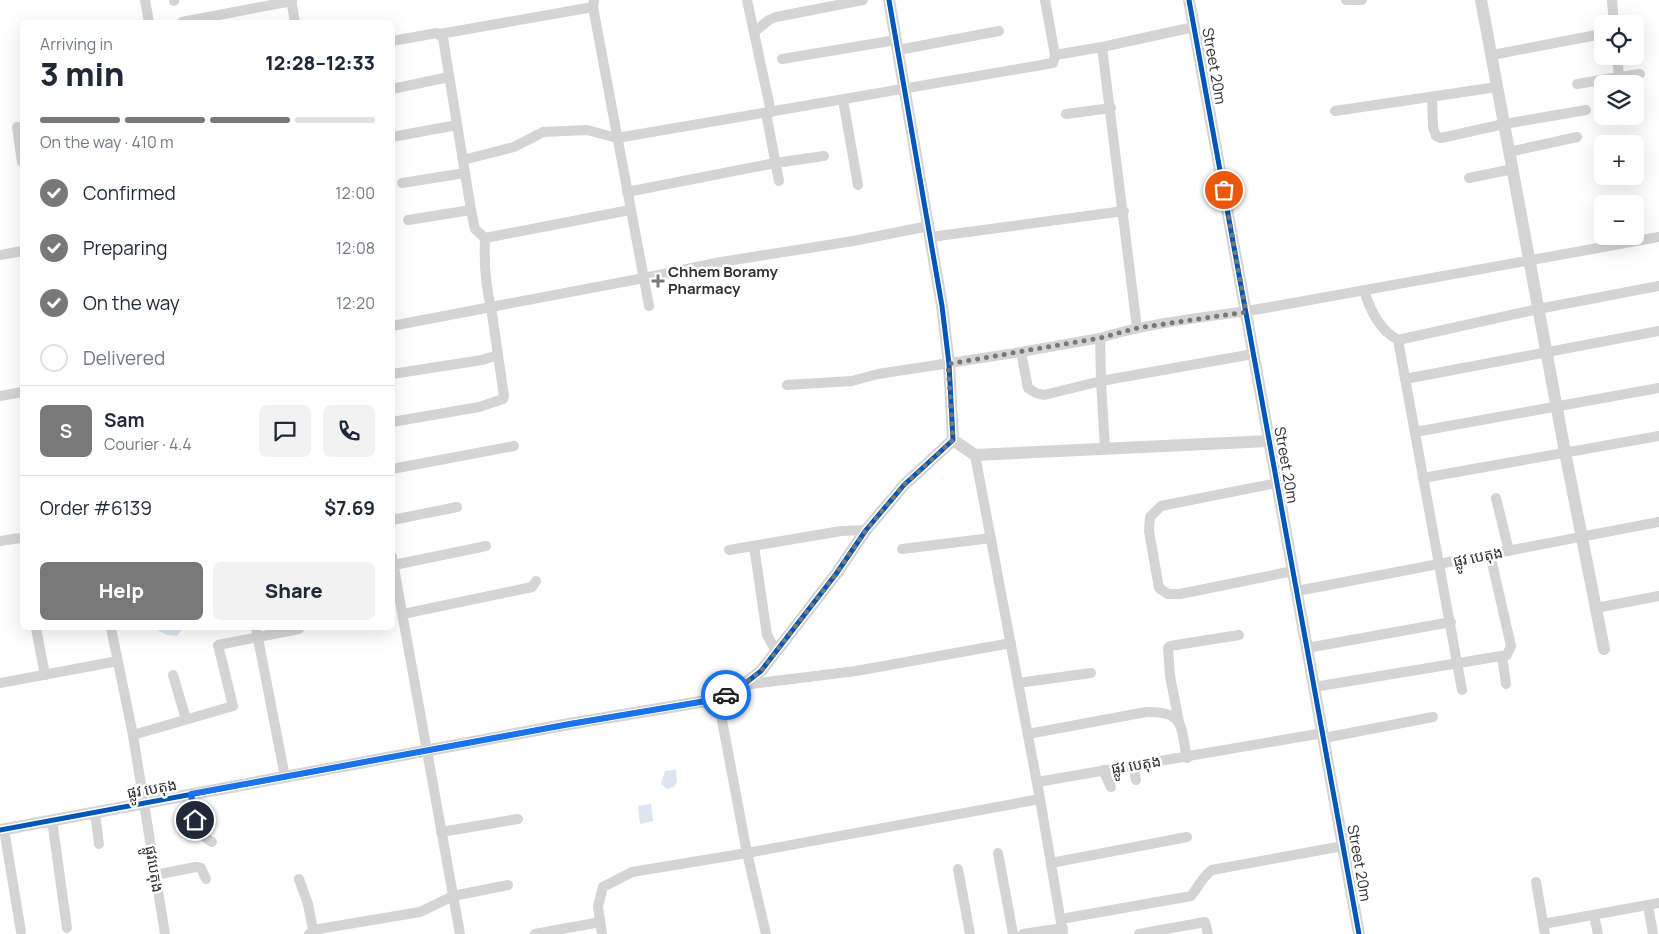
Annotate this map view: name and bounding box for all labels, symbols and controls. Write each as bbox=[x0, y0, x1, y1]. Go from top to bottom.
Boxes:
map controls bbox=[1594, 15, 1644, 245]
button: locate bbox=[1594, 15, 1644, 65]
street label: Street 20m bbox=[1197, 26, 1232, 106]
text: Arriving in bbox=[40, 33, 113, 55]
text: 12:28–12:33 bbox=[265, 50, 375, 76]
text: 3 min bbox=[40, 52, 124, 96]
button: layers bbox=[1594, 75, 1644, 125]
text: On the way · 410 m bbox=[40, 131, 174, 153]
button: + bbox=[1594, 135, 1644, 185]
pin bbox=[1203, 169, 1245, 211]
icon: bag bbox=[1210, 176, 1238, 204]
icon: check bbox=[40, 179, 68, 207]
text: Confirmed bbox=[83, 180, 176, 206]
text: 12:00 bbox=[335, 182, 375, 204]
button: − bbox=[1594, 195, 1644, 245]
icon: check bbox=[40, 234, 68, 262]
text: Preparing bbox=[83, 235, 168, 261]
text: 12:08 bbox=[336, 237, 375, 259]
place label: Chhem Boramy Pharmacy bbox=[668, 261, 778, 299]
marker: Chhem Boramy Pharmacy bbox=[652, 275, 664, 287]
icon: check bbox=[40, 289, 68, 317]
text: On the way bbox=[83, 290, 180, 316]
text: 12:20 bbox=[336, 292, 375, 314]
text: Delivered bbox=[83, 345, 165, 371]
button: chat bbox=[259, 405, 311, 457]
button: phone bbox=[323, 405, 375, 457]
text: Sam bbox=[104, 407, 145, 433]
text: S bbox=[60, 418, 72, 444]
street label: Street 20m bbox=[1269, 425, 1304, 505]
text: Courier · 4.4 bbox=[104, 433, 192, 455]
text: Order #6139 bbox=[40, 495, 152, 521]
text: $7.69 bbox=[324, 495, 375, 521]
street label: ផ្លូវ បេតុង bbox=[1451, 541, 1505, 575]
button: Help bbox=[40, 562, 203, 620]
button: Share bbox=[213, 562, 375, 620]
courier bbox=[701, 670, 751, 720]
icon: car bbox=[712, 681, 740, 709]
street label: ផ្លូវ បេតុង bbox=[1109, 750, 1163, 782]
street label: ផ្លូវ បេតុង bbox=[125, 774, 179, 807]
pin bbox=[174, 799, 216, 841]
icon: home bbox=[181, 806, 209, 834]
street label: Street 20m bbox=[1342, 823, 1377, 903]
street label: ផ្លូវបេតុង bbox=[137, 844, 169, 894]

